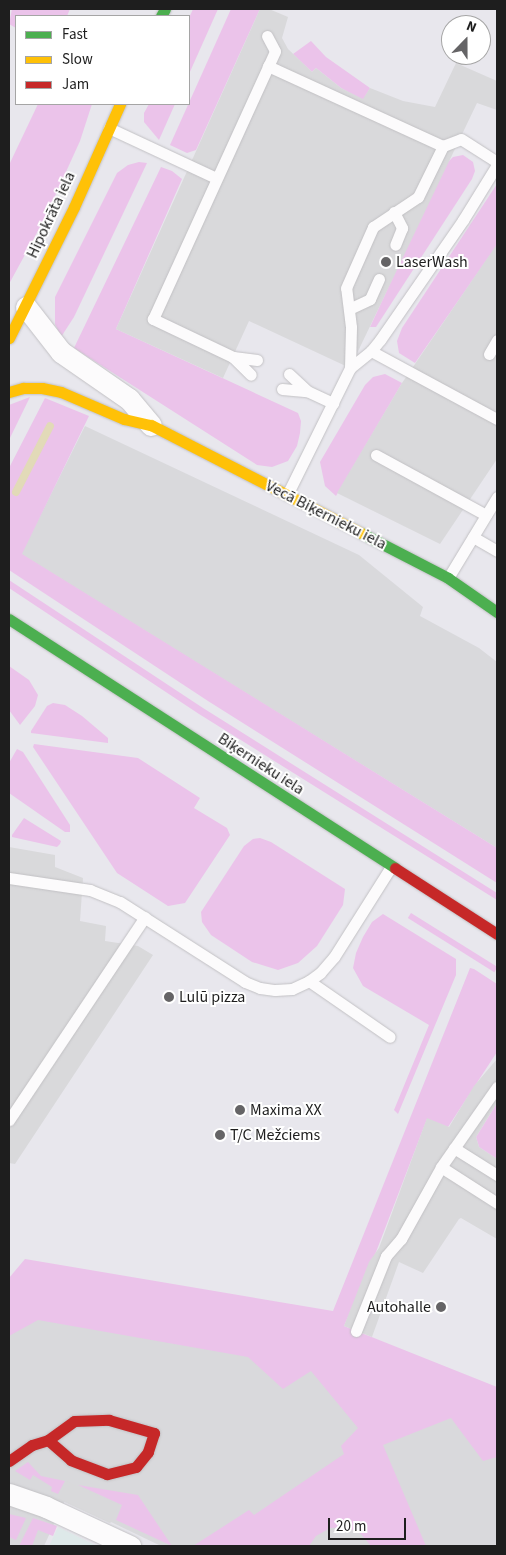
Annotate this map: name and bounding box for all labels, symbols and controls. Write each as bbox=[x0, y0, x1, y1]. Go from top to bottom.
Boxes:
legend bbox=[15, 15, 190, 105]
north arrow bbox=[441, 15, 491, 65]
text: N bbox=[463, 16, 479, 38]
text: Fast bbox=[62, 24, 88, 45]
text: Slow bbox=[62, 49, 93, 70]
text: Jam bbox=[62, 74, 89, 95]
street label: Hipokrāta iela bbox=[23, 169, 79, 261]
place label: LaserWash bbox=[396, 252, 468, 272]
marker: LaserWash bbox=[380, 256, 392, 268]
street label: Vecā Biķernieku iela bbox=[262, 476, 390, 554]
street label: Biķernieku iela bbox=[214, 729, 308, 799]
place label: Lulū pizza bbox=[179, 987, 245, 1007]
marker: Lulū pizza bbox=[163, 991, 175, 1003]
place label: Maxima XX bbox=[250, 1100, 322, 1120]
marker: Maxima XX bbox=[234, 1104, 246, 1116]
place label: T/C Mežciems bbox=[230, 1125, 320, 1145]
marker: T/C Mežciems bbox=[214, 1129, 226, 1141]
place label: Autohalle bbox=[367, 1297, 431, 1317]
marker: Autohalle bbox=[435, 1301, 447, 1313]
scale bar bbox=[331, 1508, 408, 1540]
text: 20 m bbox=[336, 1516, 366, 1537]

